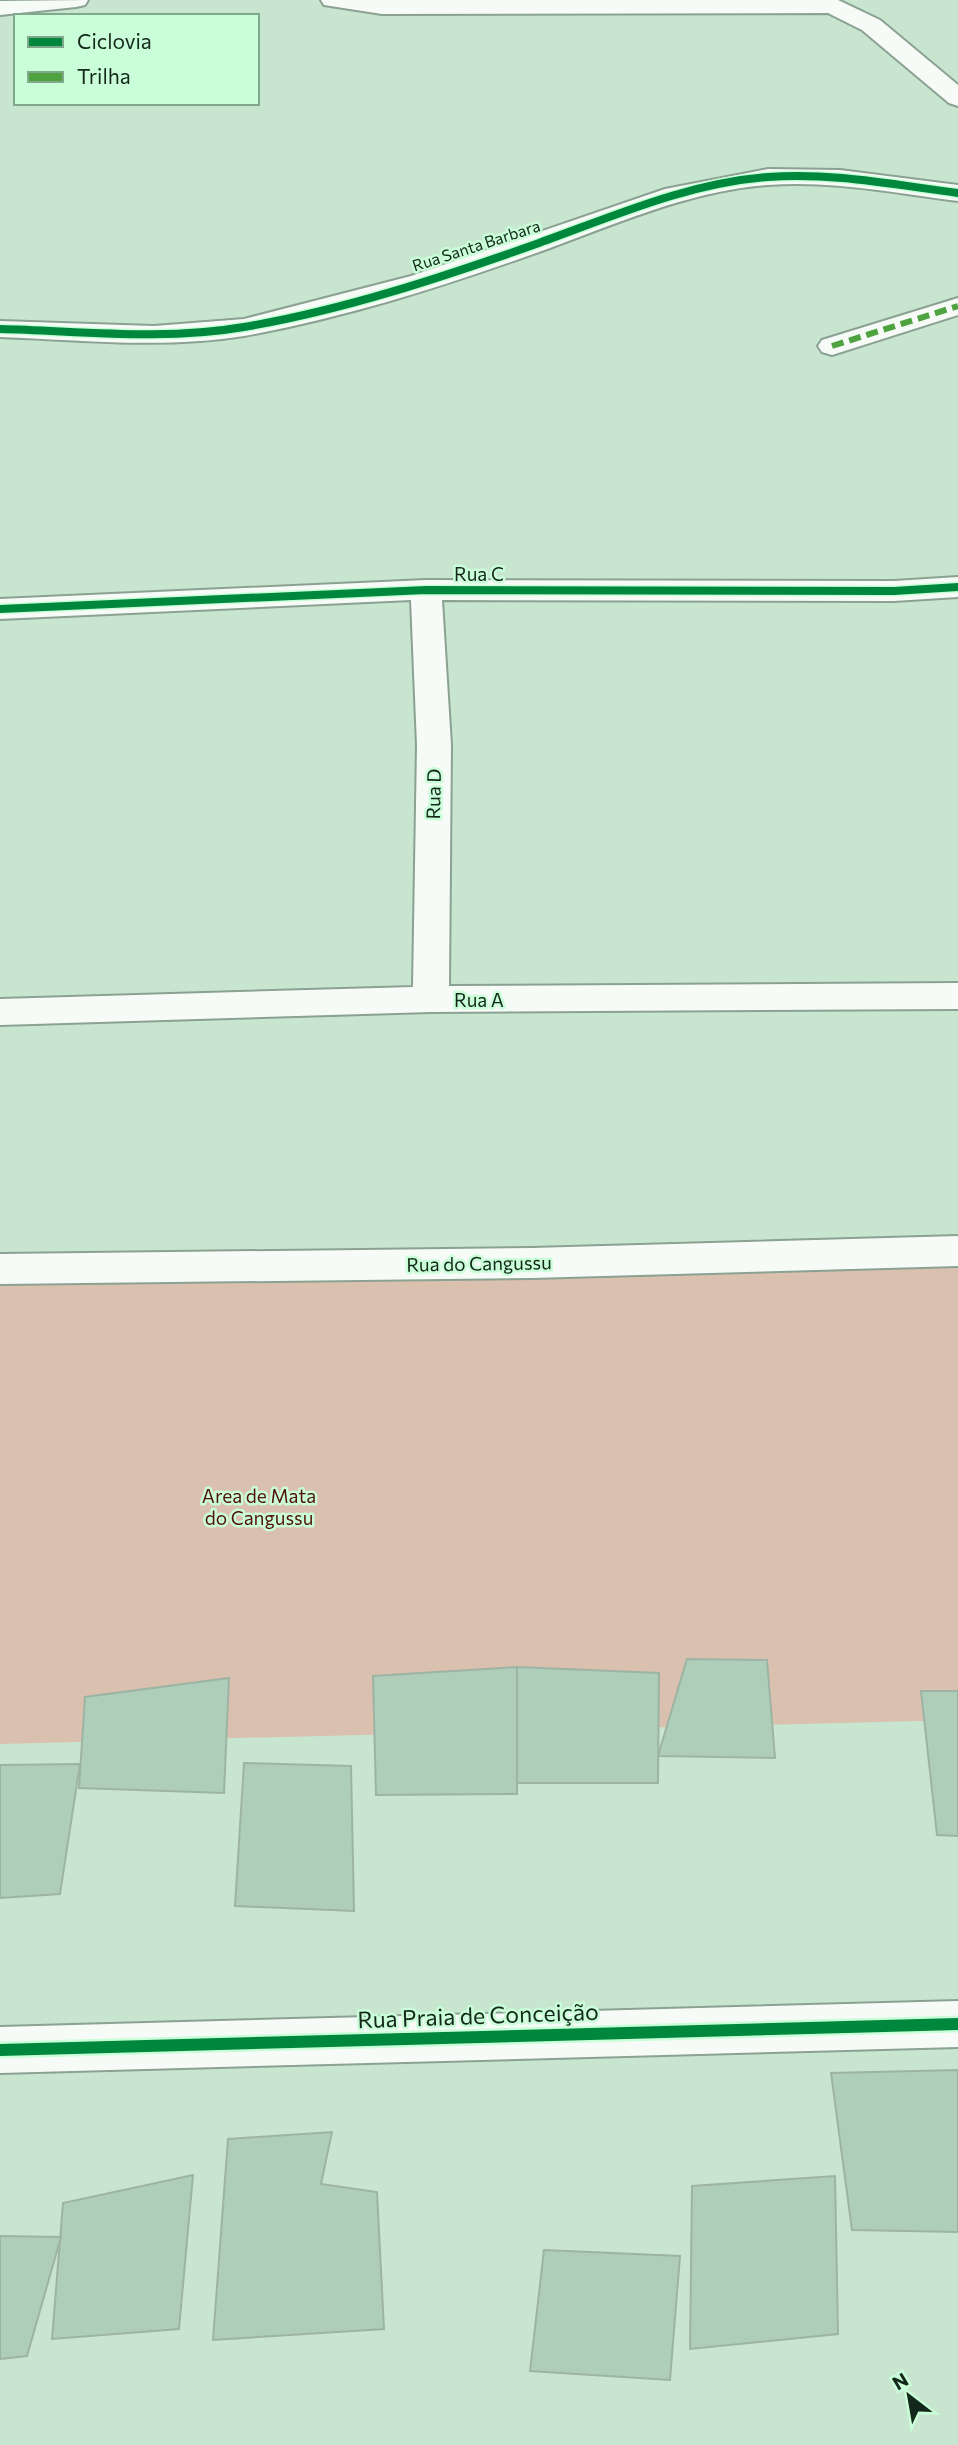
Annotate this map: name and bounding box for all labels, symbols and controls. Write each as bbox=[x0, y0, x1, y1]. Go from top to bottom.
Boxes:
legend bbox=[14, 14, 259, 105]
text: Ciclovia bbox=[77, 28, 152, 53]
text: Trilha bbox=[77, 63, 131, 88]
street label: Rua Santa Barbara bbox=[410, 215, 542, 275]
street label: Rua C bbox=[454, 562, 504, 585]
street label: Rua D bbox=[421, 768, 445, 820]
street label: Rua A bbox=[454, 988, 504, 1011]
street label: Rua do Cangussu bbox=[406, 1250, 552, 1276]
park label: Area de Mata do Cangussu bbox=[202, 1484, 316, 1529]
street label: Rua Praia de Conceição bbox=[357, 1997, 599, 2033]
north arrow bbox=[874, 2361, 944, 2431]
text: N bbox=[888, 2367, 912, 2395]

